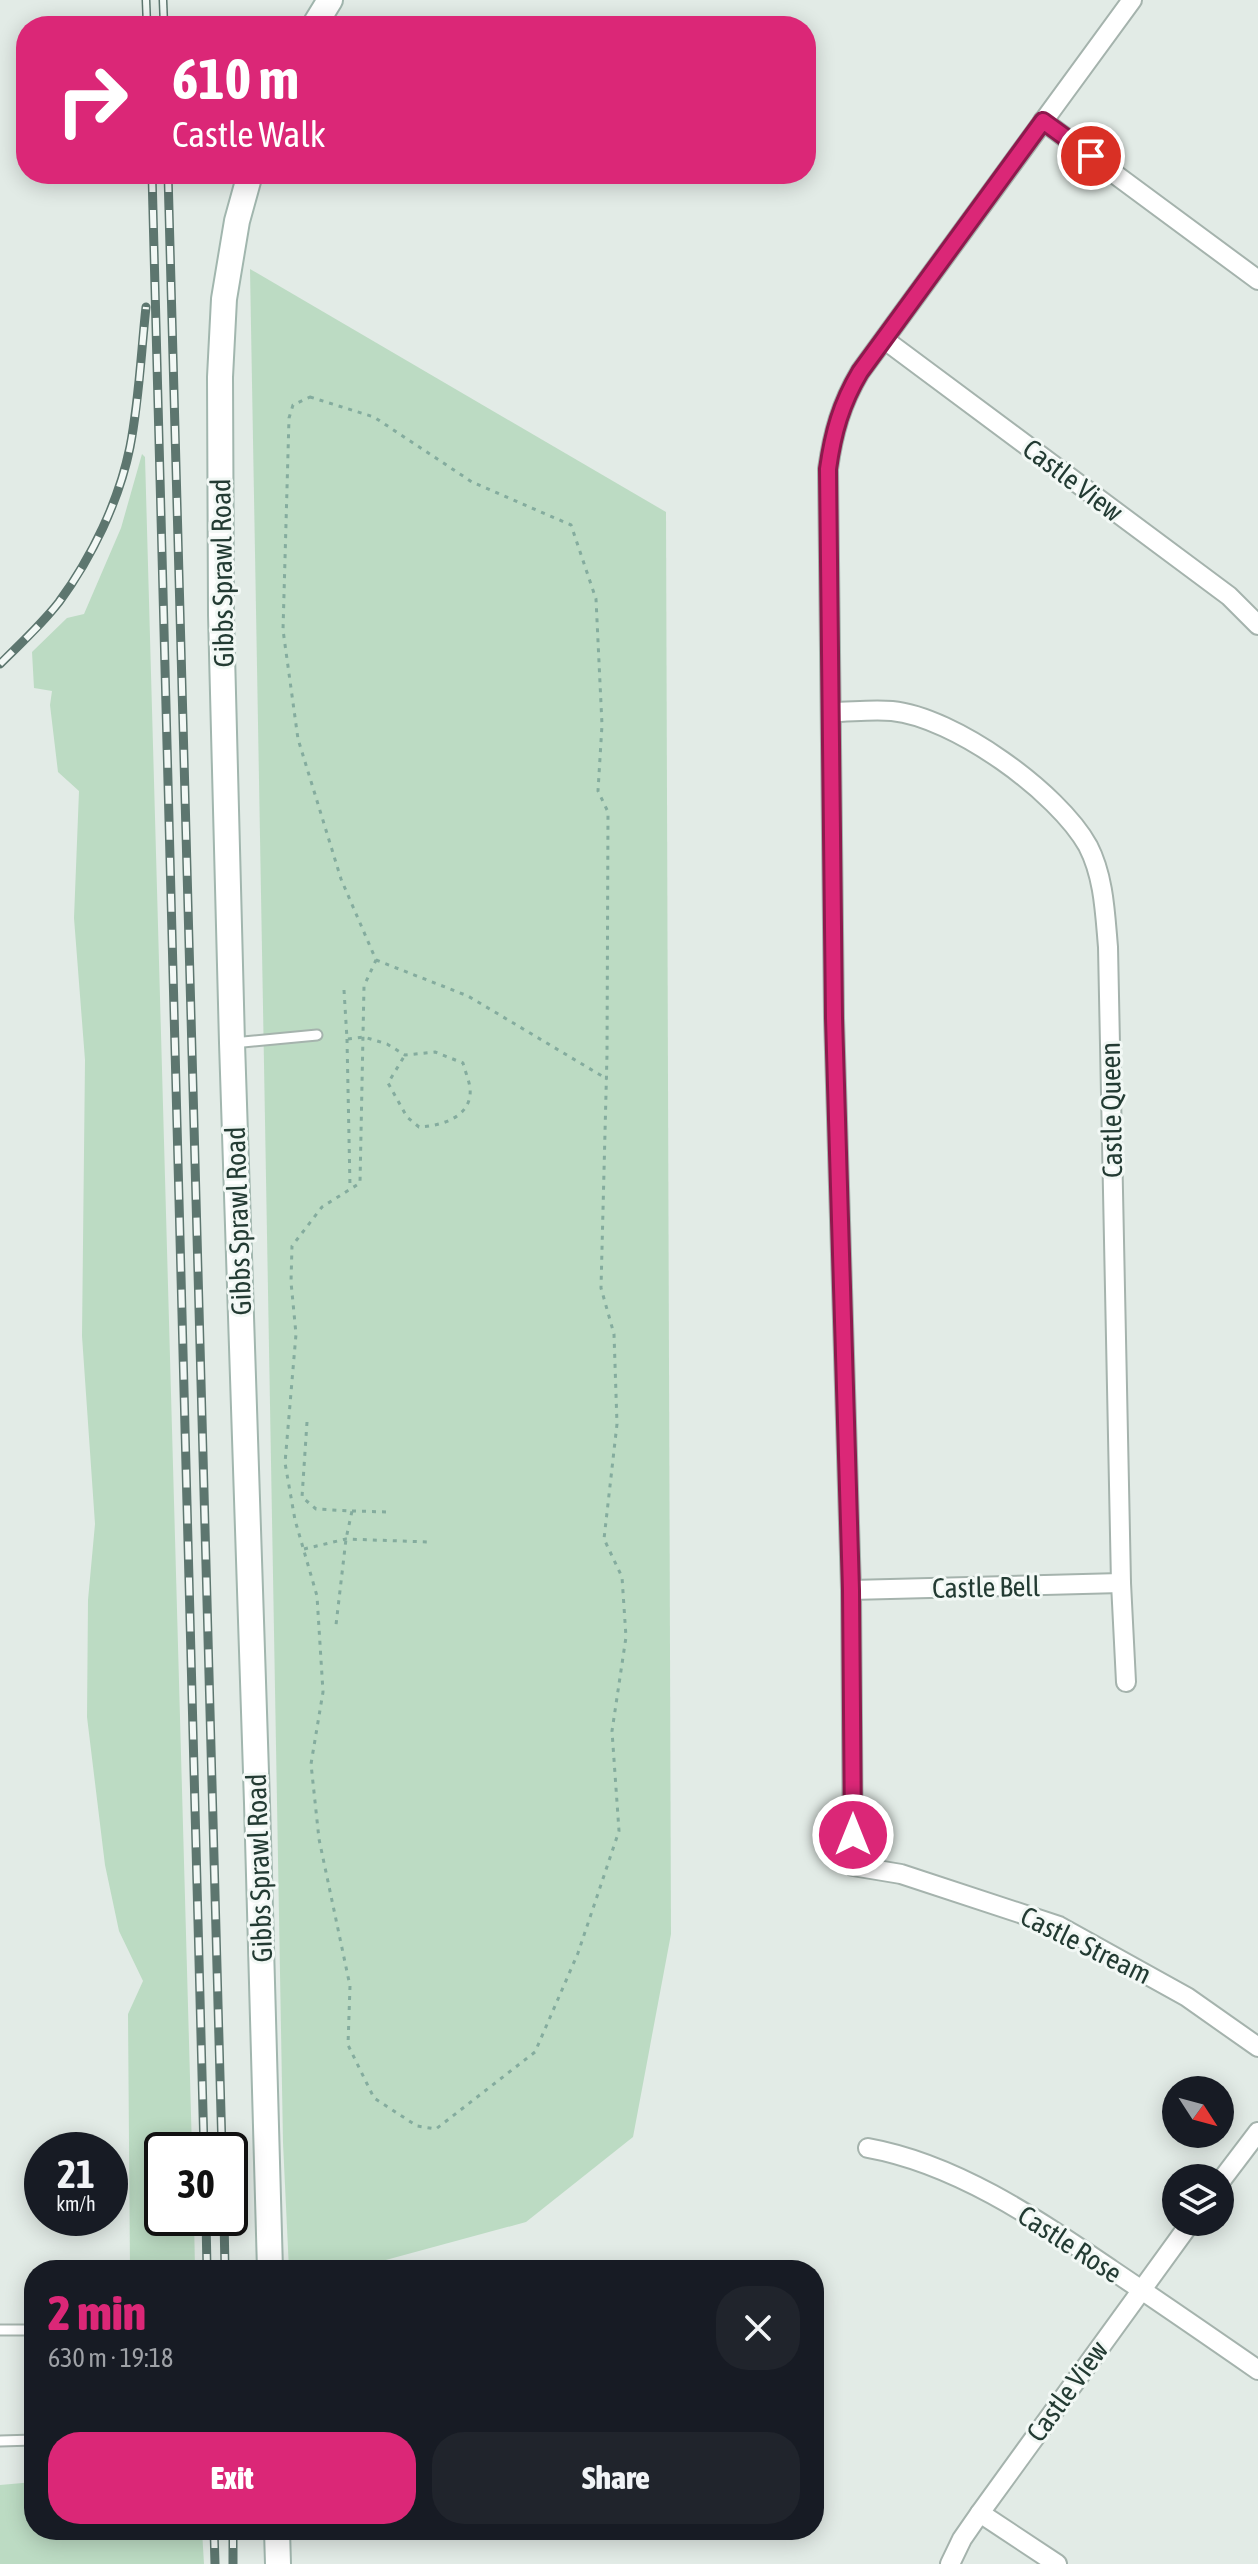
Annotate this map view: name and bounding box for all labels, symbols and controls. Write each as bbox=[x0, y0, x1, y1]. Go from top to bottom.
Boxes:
text: 610 m bbox=[172, 47, 299, 111]
icon: right bbox=[40, 48, 144, 152]
text: Castle Walk bbox=[172, 113, 326, 155]
pin bbox=[1057, 122, 1125, 190]
icon: arrive bbox=[1069, 134, 1113, 178]
street label: Castle View bbox=[1017, 432, 1129, 528]
street label: Gibbs Sprawl Road bbox=[204, 478, 240, 668]
street label: Castle Queen bbox=[1094, 1042, 1128, 1178]
street label: Gibbs Sprawl Road bbox=[219, 1126, 257, 1316]
street label: Castle Bell bbox=[932, 1570, 1041, 1604]
street label: Gibbs Sprawl Road bbox=[240, 1773, 278, 1963]
position arrow bbox=[811, 1793, 895, 1877]
street label: Castle Stream bbox=[1016, 1900, 1156, 1990]
north arrow bbox=[1162, 2076, 1234, 2148]
map controls bbox=[1162, 2076, 1234, 2236]
speed limit sign: 30 bbox=[144, 2132, 248, 2236]
text: 21 bbox=[57, 2151, 95, 2196]
button: layers bbox=[1162, 2164, 1234, 2236]
text: km/h bbox=[56, 2192, 96, 2215]
street label: Castle Rose bbox=[1012, 2199, 1128, 2289]
text: 2 min bbox=[48, 2285, 146, 2340]
button: close bbox=[716, 2286, 800, 2370]
street label: Castle View bbox=[1020, 2334, 1114, 2448]
text: 630 m · 19:18 bbox=[48, 2343, 173, 2373]
button: Exit bbox=[48, 2432, 416, 2524]
button: Share bbox=[432, 2432, 800, 2524]

